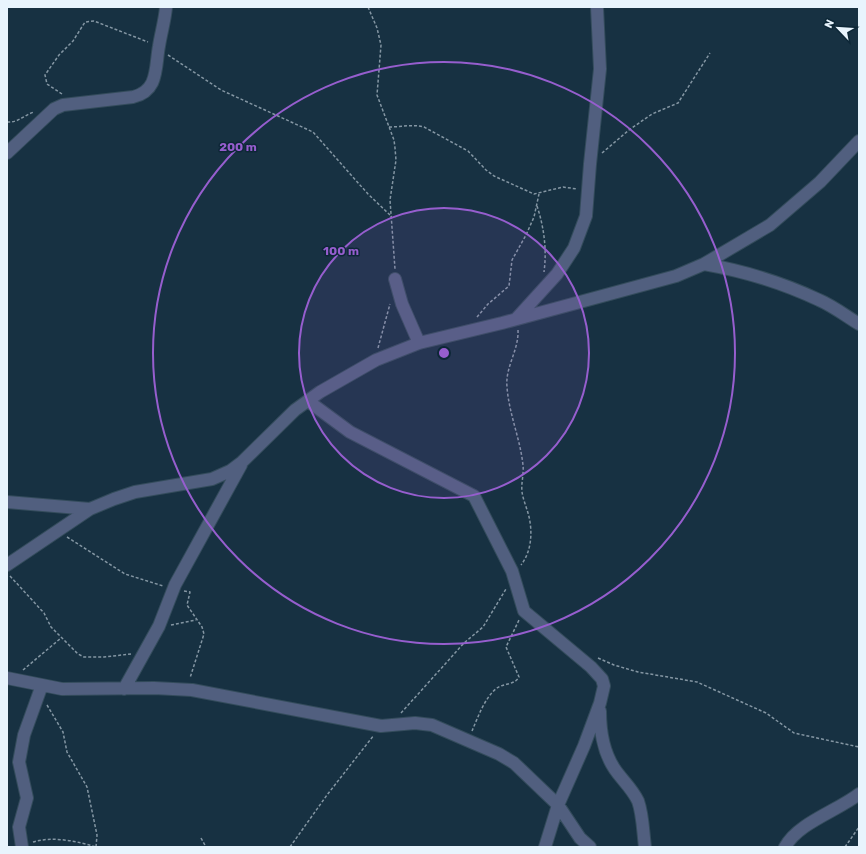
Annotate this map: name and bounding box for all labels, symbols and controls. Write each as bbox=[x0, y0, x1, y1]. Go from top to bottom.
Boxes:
north arrow bbox=[818, 8, 858, 48]
text: N bbox=[822, 18, 837, 30]
text: 200 m bbox=[219, 140, 257, 154]
text: 100 m bbox=[323, 244, 359, 258]
centre of rings bbox=[437, 346, 451, 360]

